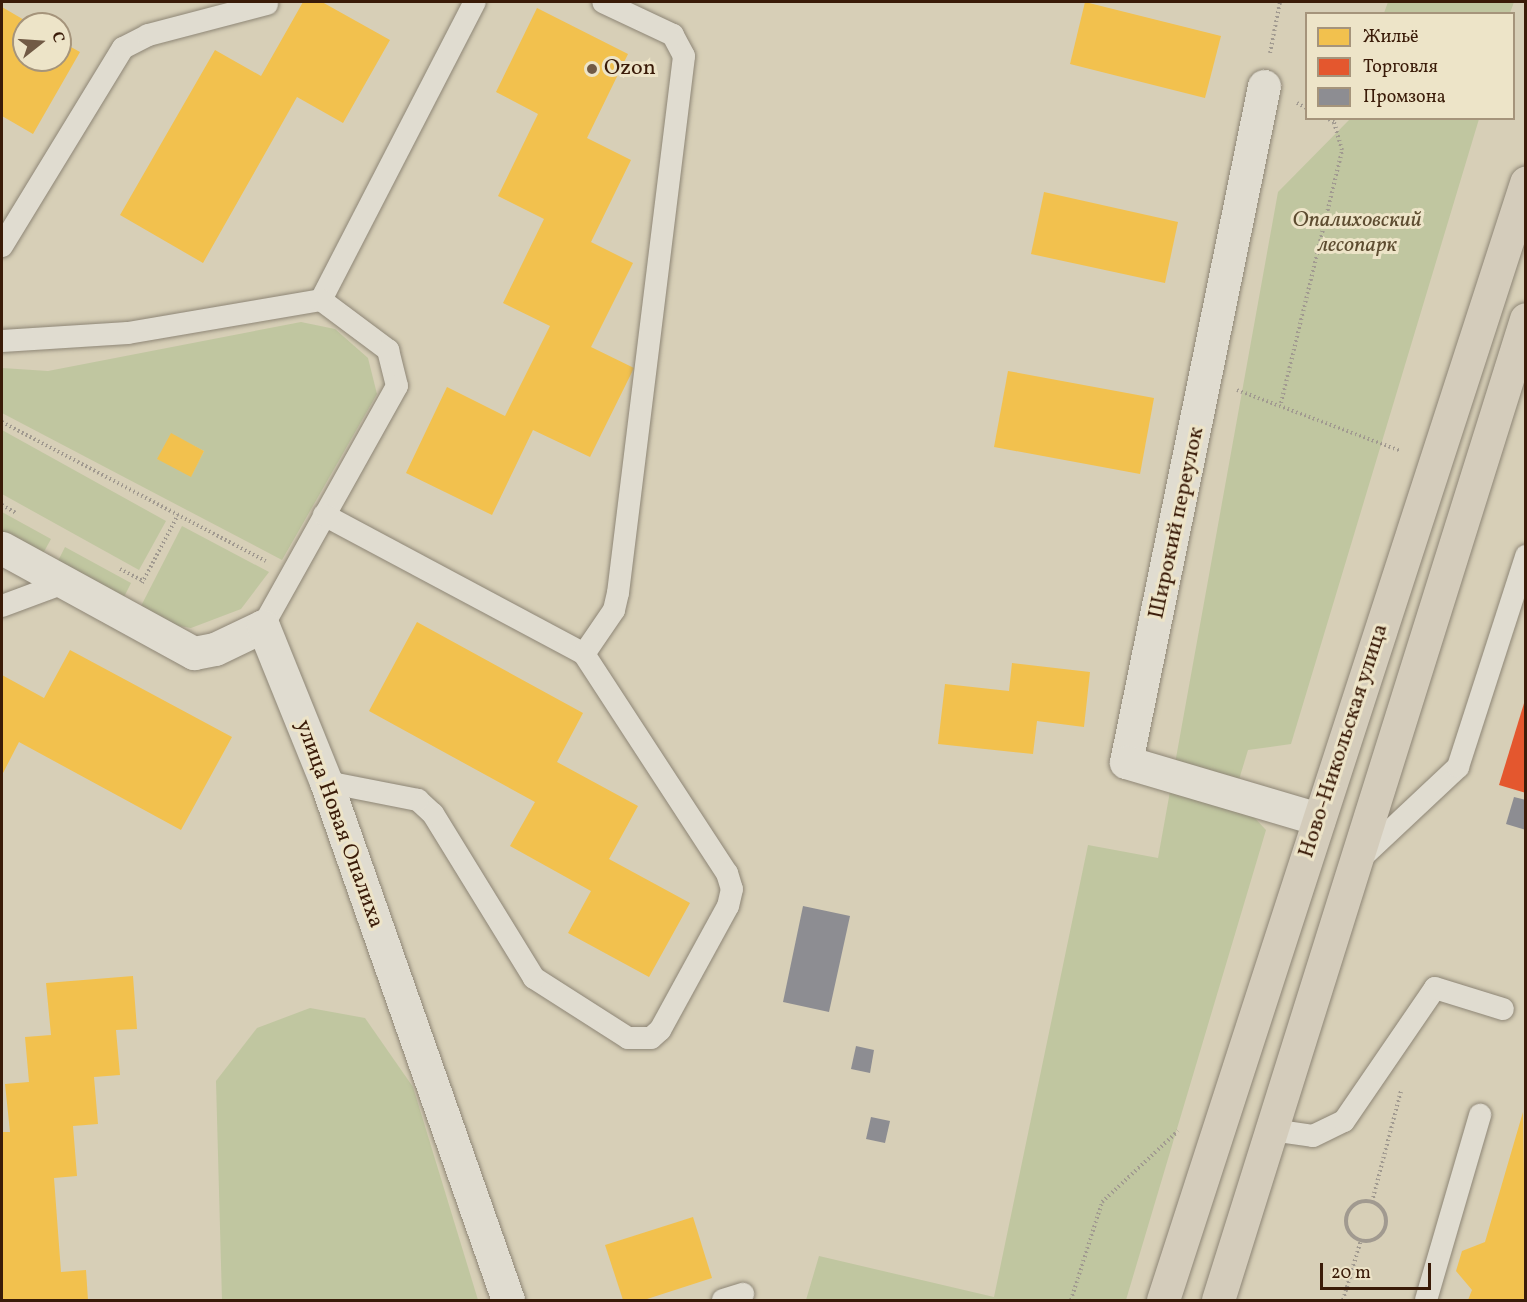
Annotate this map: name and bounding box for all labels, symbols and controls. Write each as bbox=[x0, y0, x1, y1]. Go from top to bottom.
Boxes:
north arrow bbox=[12, 12, 72, 72]
legend bbox=[1305, 12, 1515, 120]
text: Жильё bbox=[1363, 25, 1419, 50]
text: С bbox=[45, 29, 69, 45]
text: Торговля bbox=[1363, 55, 1438, 80]
place label: Ozon bbox=[604, 56, 656, 82]
marker: Ozon bbox=[585, 62, 599, 76]
text: Промзона bbox=[1363, 85, 1446, 110]
park label: Опалиховский лесопарк bbox=[1292, 207, 1422, 258]
street label: Широкий переулок bbox=[1144, 425, 1210, 621]
street label: Ново-Никольская улица bbox=[1294, 620, 1394, 862]
street label: улица Новая Опалиха bbox=[289, 716, 389, 932]
scale bar bbox=[1323, 1251, 1434, 1289]
text: 20 m bbox=[1331, 1261, 1371, 1286]

